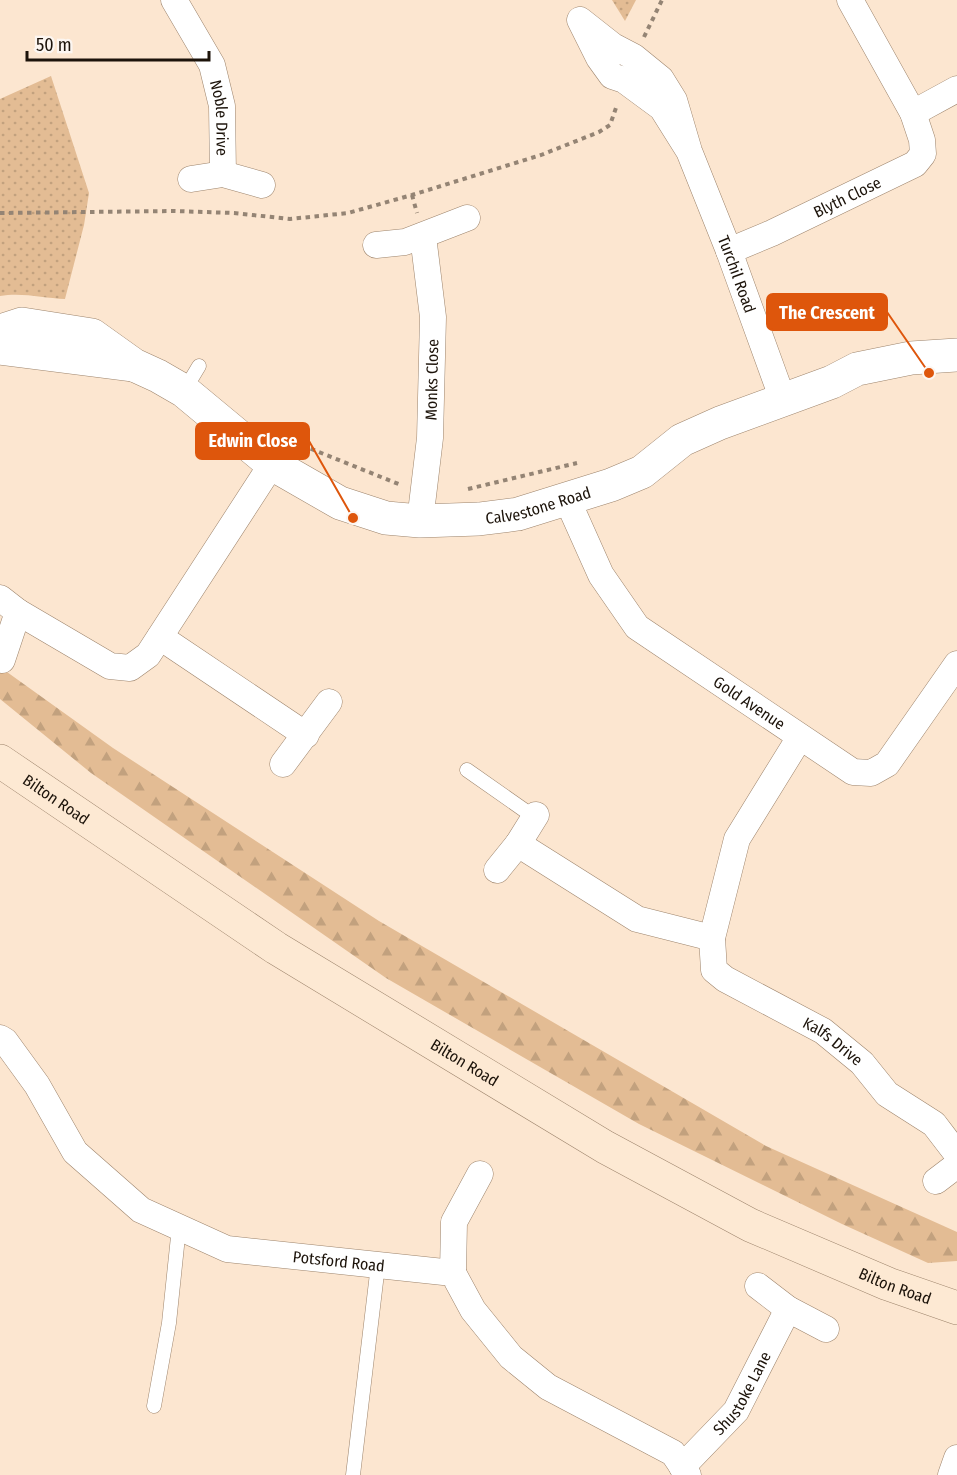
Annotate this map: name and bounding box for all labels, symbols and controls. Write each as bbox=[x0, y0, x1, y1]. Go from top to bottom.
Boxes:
scale bar bbox=[27, 24, 208, 62]
text: 50 m bbox=[36, 34, 72, 56]
street label: Noble Drive bbox=[206, 78, 232, 156]
street label: Blyth Close bbox=[810, 172, 884, 221]
street label: Turchil Road bbox=[714, 233, 760, 315]
callout: The Crescent bbox=[767, 294, 887, 330]
text: The Crescent bbox=[779, 302, 876, 324]
street label: Monks Close bbox=[421, 339, 442, 421]
callout: Edwin Close bbox=[196, 423, 309, 459]
text: Edwin Close bbox=[209, 430, 297, 452]
street label: Calvestone Road bbox=[484, 482, 593, 528]
street label: Gold Avenue bbox=[710, 672, 789, 733]
street label: Bilton Road bbox=[20, 770, 93, 828]
street label: Kalfs Drive bbox=[800, 1013, 867, 1069]
street label: Bilton Road bbox=[427, 1034, 502, 1090]
street label: Potsford Road bbox=[292, 1247, 386, 1275]
street label: Bilton Road bbox=[856, 1263, 934, 1308]
street label: Shustoke Lane bbox=[709, 1348, 774, 1439]

